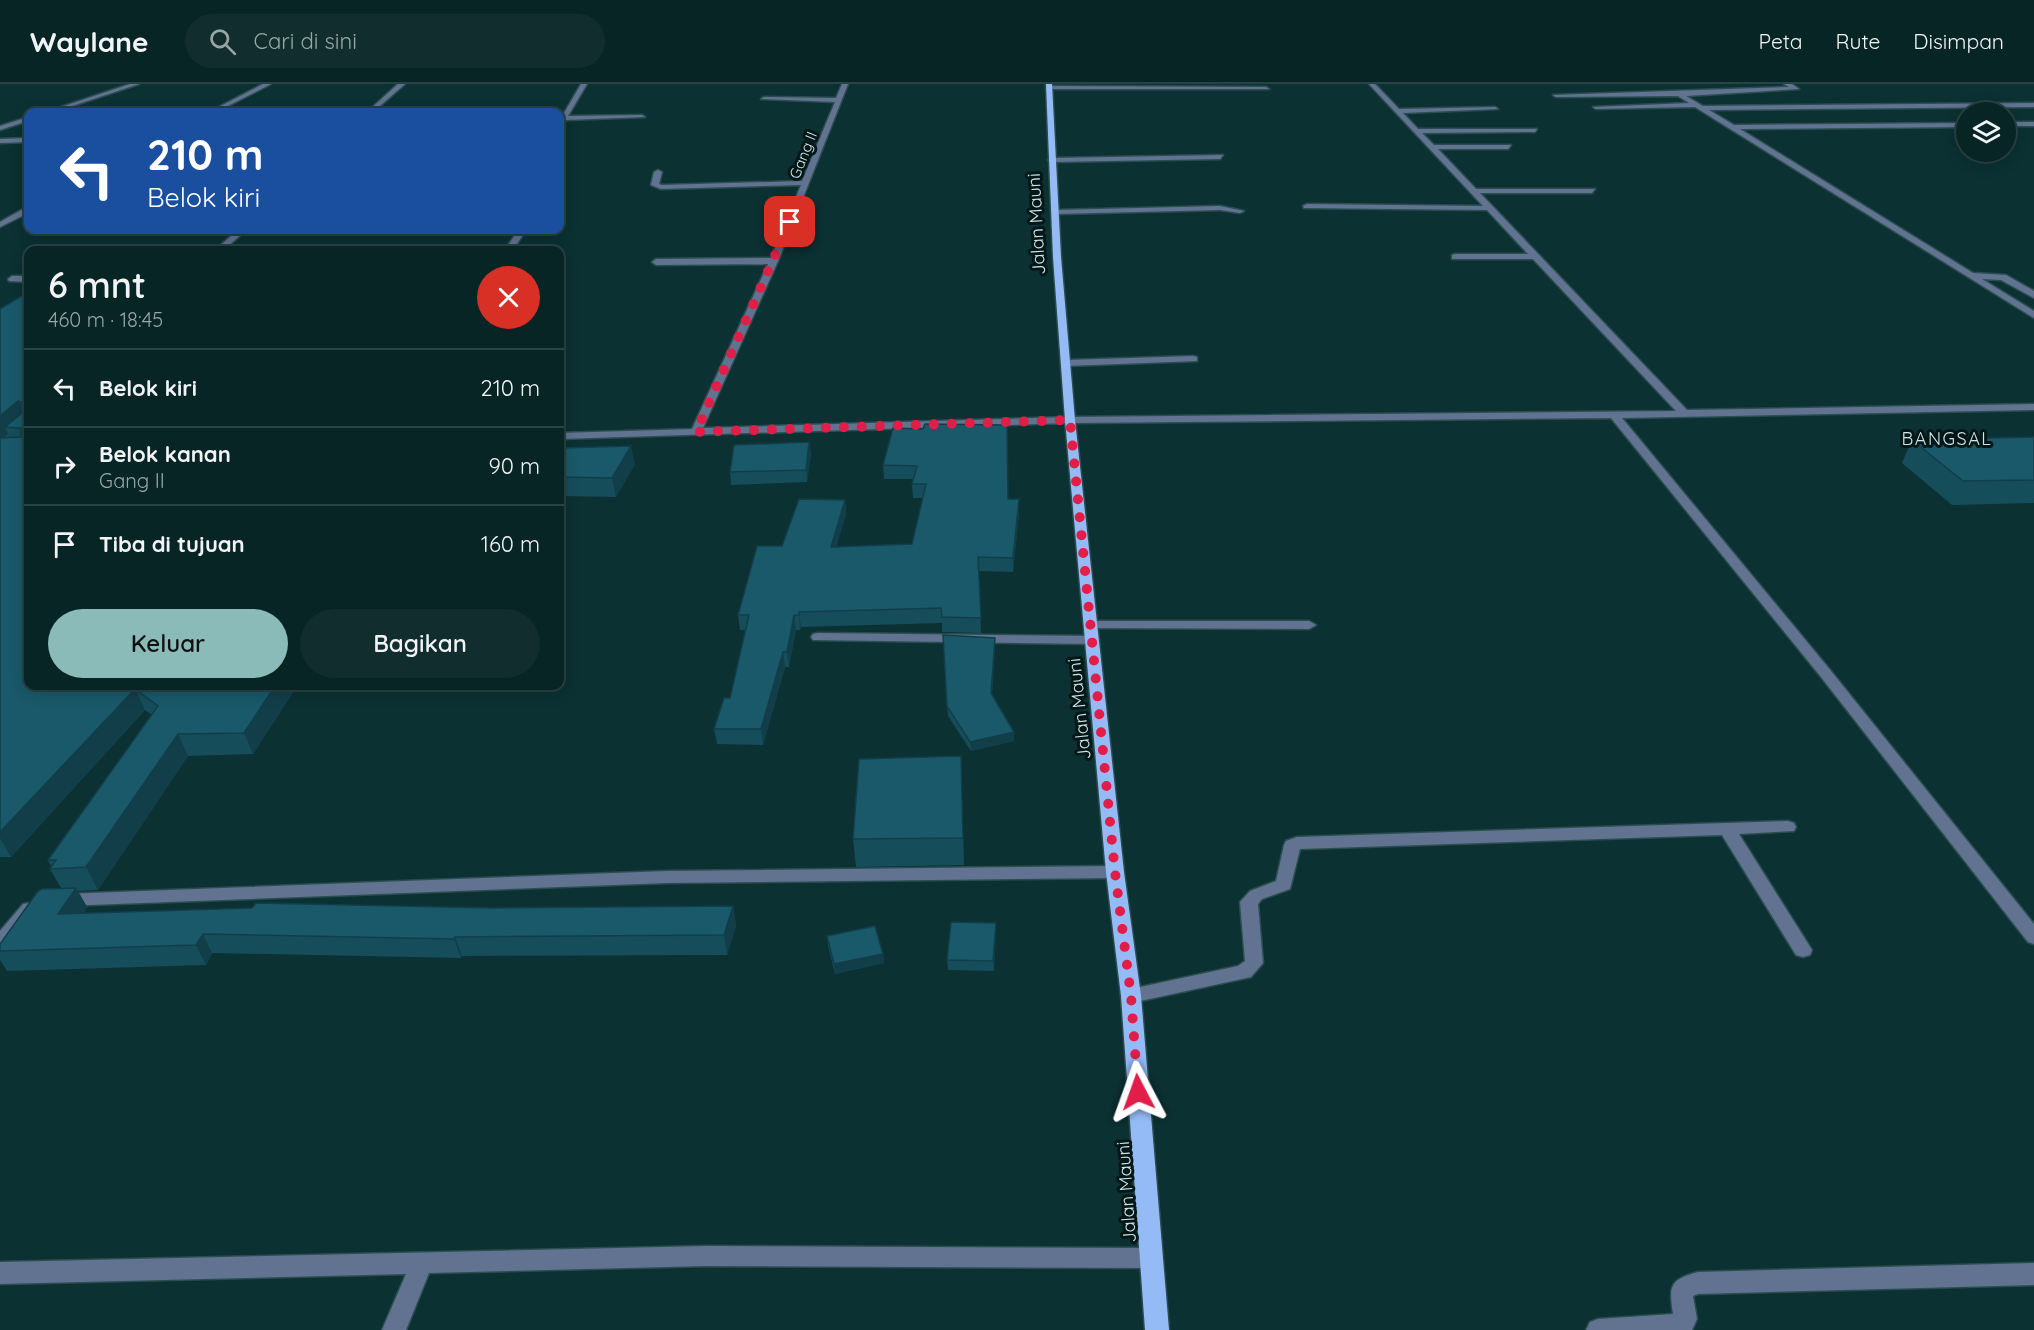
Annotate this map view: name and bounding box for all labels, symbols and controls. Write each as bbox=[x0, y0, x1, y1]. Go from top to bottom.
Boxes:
search box bbox=[185, 14, 605, 68]
text: Waylane bbox=[30, 24, 149, 59]
icon: search bbox=[206, 25, 239, 58]
text: Cari di sini bbox=[254, 27, 357, 55]
text: Peta bbox=[1759, 28, 1803, 54]
text: Rute bbox=[1836, 28, 1880, 54]
text: Disimpan bbox=[1913, 28, 2004, 54]
map controls bbox=[1956, 102, 2016, 162]
button: layers bbox=[1956, 102, 2016, 162]
text: 210 m bbox=[147, 128, 264, 181]
street label: Gang II bbox=[785, 129, 821, 181]
icon: left bbox=[48, 132, 126, 210]
street label: Jalan Mauni bbox=[1022, 173, 1050, 275]
text: Belok kiri bbox=[147, 180, 260, 214]
pin bbox=[764, 196, 815, 247]
icon: arrive bbox=[773, 205, 806, 238]
text: 6 mnt bbox=[48, 262, 146, 307]
button: close bbox=[477, 266, 540, 329]
text: 460 m · 18:45 bbox=[48, 307, 163, 332]
icon: left bbox=[48, 372, 81, 405]
text: Belok kiri bbox=[99, 374, 197, 402]
text: 210 m bbox=[481, 374, 540, 402]
district label: BANGSAL bbox=[1902, 427, 1992, 450]
text: Belok kanan bbox=[99, 440, 231, 468]
icon: right bbox=[48, 450, 81, 483]
text: 90 m bbox=[489, 452, 540, 480]
text: Gang II bbox=[99, 468, 165, 493]
icon: arrive bbox=[48, 528, 81, 561]
text: Tiba di tujuan bbox=[99, 530, 245, 558]
text: 160 m bbox=[481, 530, 540, 558]
button: Keluar bbox=[48, 609, 288, 678]
button: Bagikan bbox=[300, 609, 540, 678]
street label: Jalan Mauni bbox=[1062, 657, 1096, 761]
position arrow bbox=[1106, 1060, 1170, 1124]
street label: Jalan Mauni bbox=[1111, 1140, 1141, 1244]

